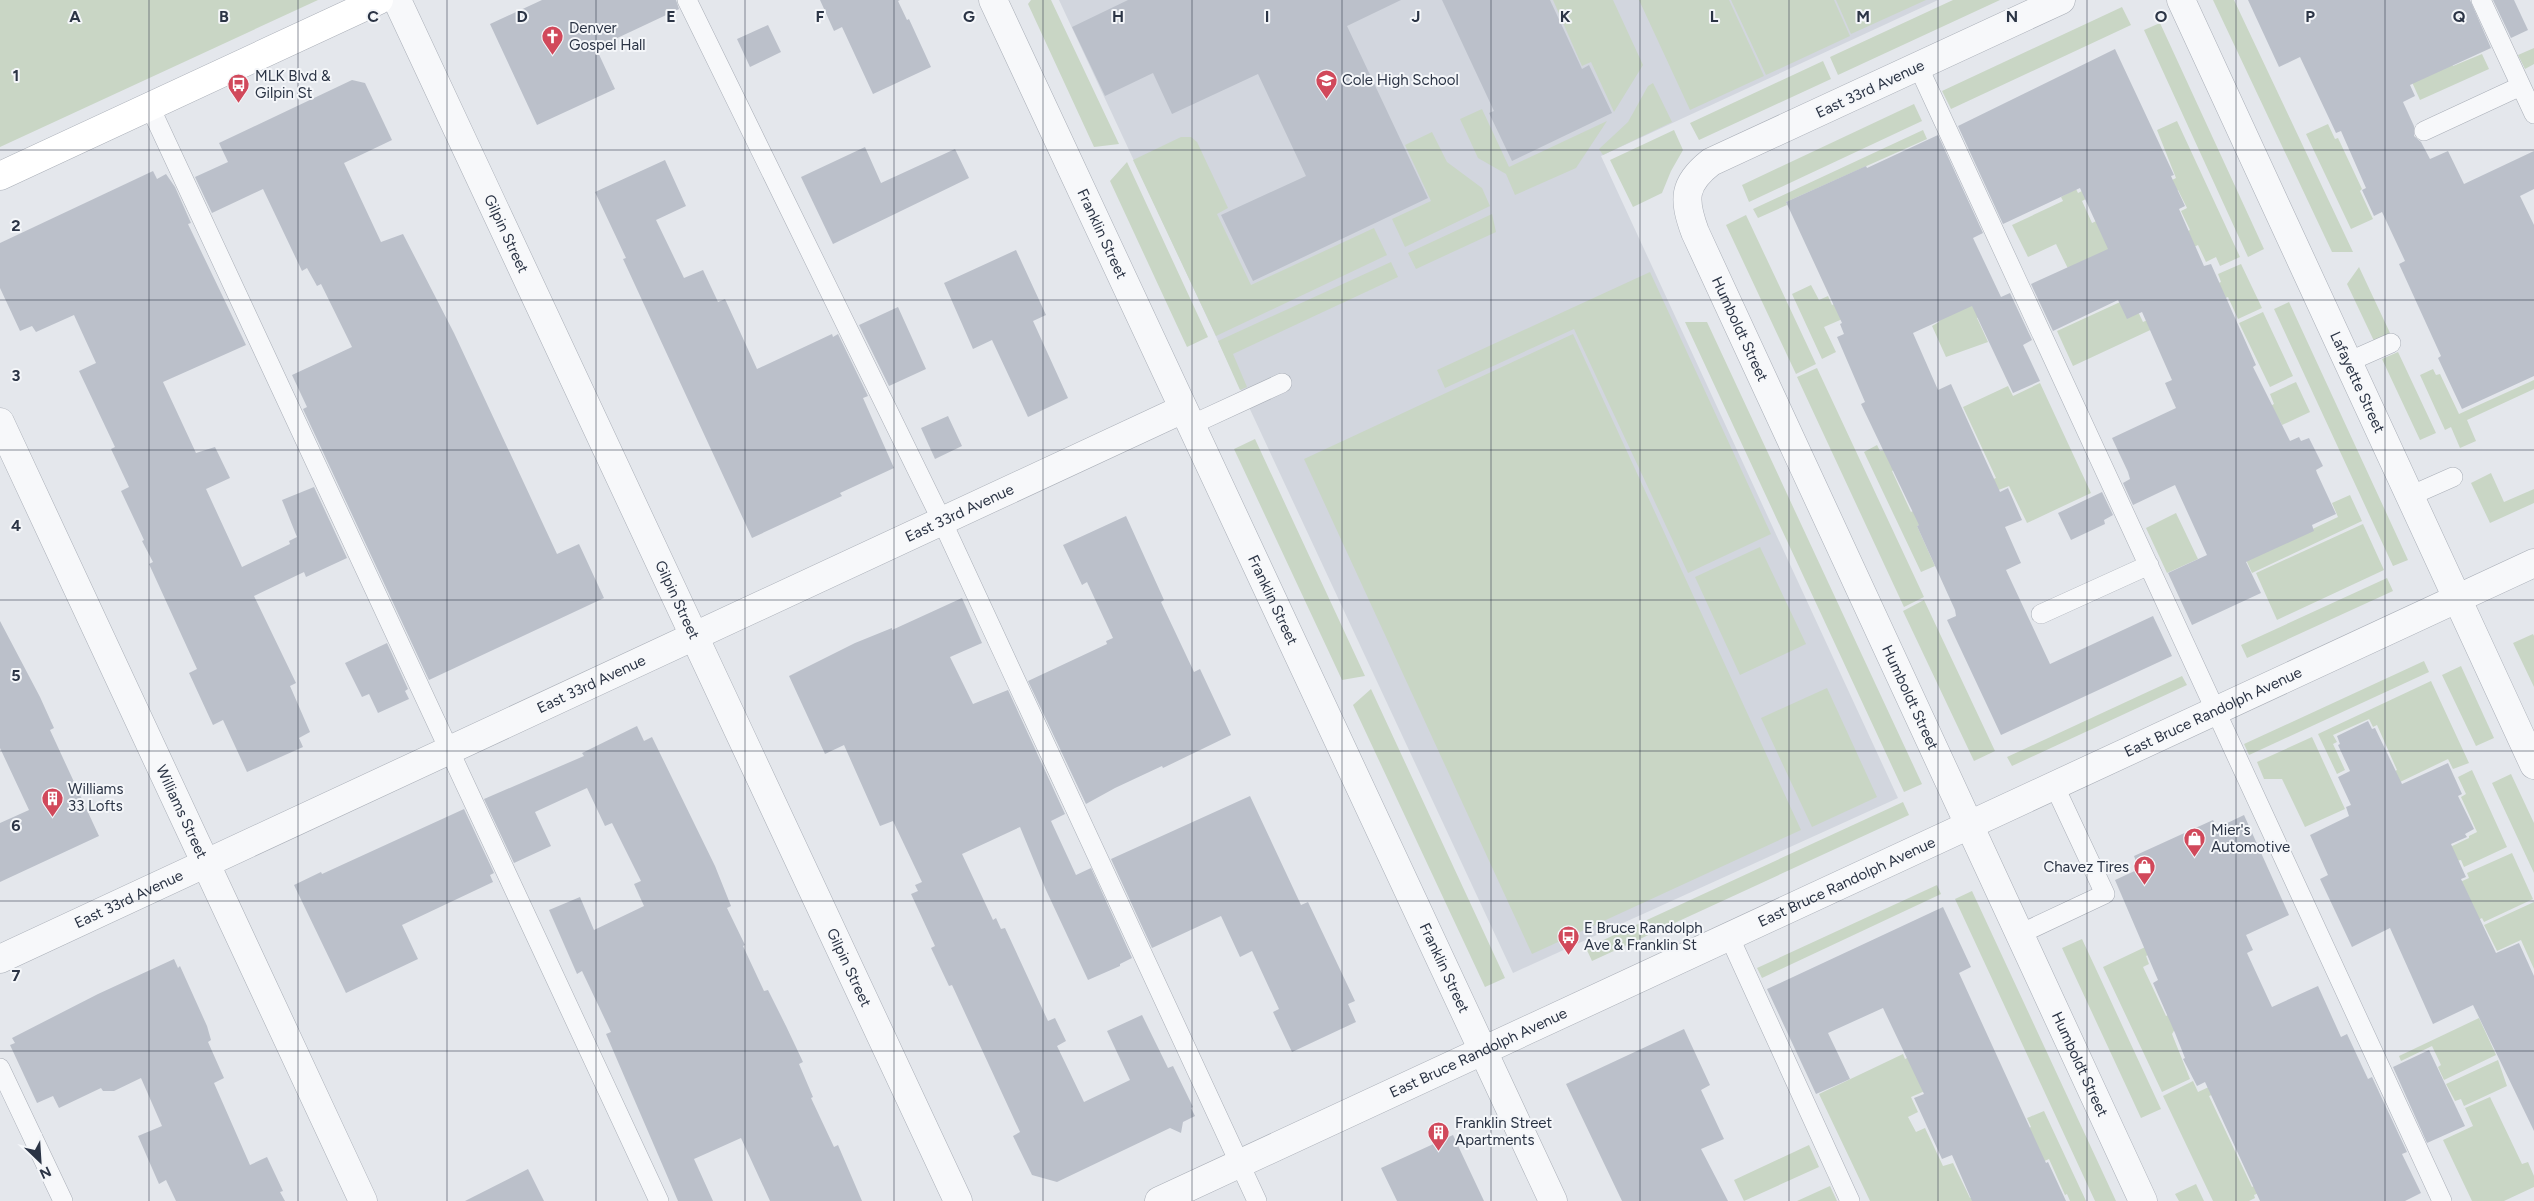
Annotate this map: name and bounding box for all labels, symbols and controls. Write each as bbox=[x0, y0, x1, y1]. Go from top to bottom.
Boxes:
text: A bbox=[69, 7, 81, 26]
text: B bbox=[219, 7, 229, 26]
text: C bbox=[367, 7, 379, 26]
text: D bbox=[516, 7, 528, 26]
text: E bbox=[666, 7, 676, 26]
text: F bbox=[816, 7, 825, 26]
text: G bbox=[963, 7, 975, 26]
text: H bbox=[1112, 7, 1124, 26]
text: I bbox=[1265, 7, 1269, 26]
text: J bbox=[1412, 7, 1420, 26]
text: K bbox=[1560, 7, 1571, 26]
text: L bbox=[1710, 7, 1719, 26]
text: M bbox=[1856, 7, 1870, 26]
text: N bbox=[2006, 7, 2018, 26]
text: O bbox=[2155, 7, 2168, 26]
text: P bbox=[2305, 7, 2315, 26]
text: Q bbox=[2453, 7, 2466, 26]
place label: Denver Gospel Hall bbox=[569, 19, 646, 54]
church icon: Denver Gospel Hall bbox=[541, 25, 565, 56]
street label: East 33rd Avenue bbox=[1813, 56, 1927, 122]
text: 1 bbox=[13, 66, 19, 85]
place label: MLK Blvd & Gilpin St bbox=[255, 67, 331, 102]
school or university icon: Cole High School bbox=[1314, 68, 1338, 99]
place label: Cole High School bbox=[1342, 71, 1459, 89]
bus stop icon: MLK Blvd & Gilpin St bbox=[227, 73, 251, 104]
street label: Franklin Street bbox=[1073, 186, 1131, 282]
street label: Gilpin Street bbox=[480, 192, 532, 276]
text: 2 bbox=[11, 216, 21, 235]
street label: Humboldt Street bbox=[1708, 274, 1772, 385]
street label: Lafayette Street bbox=[2326, 329, 2389, 436]
text: 3 bbox=[12, 366, 21, 385]
street label: East 33rd Avenue bbox=[902, 480, 1017, 546]
text: 4 bbox=[11, 516, 21, 535]
street label: Franklin Street bbox=[1244, 552, 1302, 648]
street label: Gilpin Street bbox=[651, 558, 703, 642]
street label: Humboldt Street bbox=[1878, 642, 1942, 753]
street label: East 33rd Avenue bbox=[534, 651, 648, 717]
street label: East Bruce Randolph Avenue bbox=[2121, 663, 2305, 761]
text: 5 bbox=[11, 666, 21, 685]
street label: Williams Street bbox=[152, 762, 211, 862]
place label: Williams 33 Lofts bbox=[68, 780, 123, 815]
building icon: Williams 33 Lofts bbox=[40, 786, 64, 817]
text: 6 bbox=[11, 816, 21, 835]
place label: Mier's Automotive bbox=[2211, 821, 2290, 856]
shop icon: Mier's Automotive bbox=[2183, 827, 2207, 858]
street label: East Bruce Randolph Avenue bbox=[1755, 833, 1938, 931]
shop icon: Chavez Tires bbox=[2133, 855, 2157, 886]
place label: Chavez Tires bbox=[2043, 858, 2129, 876]
street label: East 33rd Avenue bbox=[72, 866, 186, 932]
place label: E Bruce Randolph Ave & Franklin St bbox=[1584, 919, 1703, 954]
street label: Franklin Street bbox=[1416, 920, 1473, 1016]
street label: Gilpin Street bbox=[823, 925, 875, 1010]
bus stop icon: E Bruce Randolph Ave & Franklin St bbox=[1556, 925, 1580, 956]
text: 7 bbox=[12, 966, 21, 985]
street label: East Bruce Randolph Avenue bbox=[1387, 1004, 1570, 1102]
street label: Humboldt Street bbox=[2048, 1009, 2112, 1120]
place label: Franklin Street Apartments bbox=[1455, 1114, 1553, 1149]
building icon: Franklin Street Apartments bbox=[1427, 1120, 1451, 1151]
north arrow bbox=[15, 1136, 65, 1186]
text: N bbox=[37, 1162, 54, 1182]

